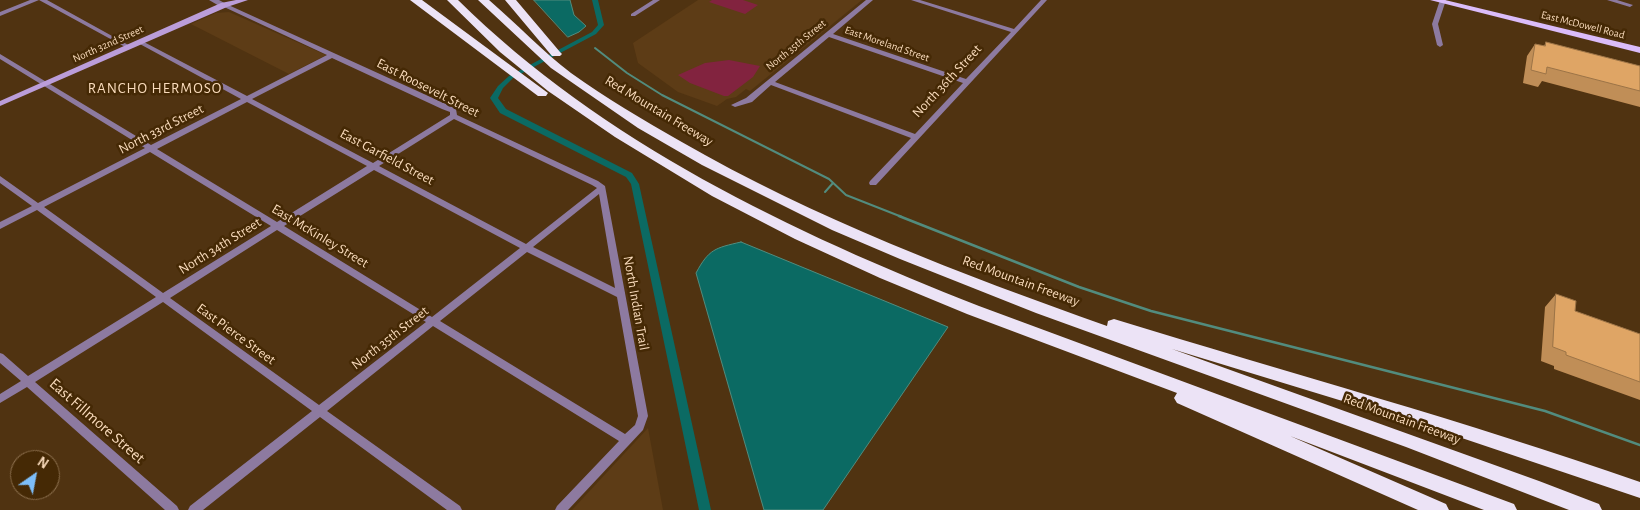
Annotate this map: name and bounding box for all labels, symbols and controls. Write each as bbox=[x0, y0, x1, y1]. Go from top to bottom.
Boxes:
street label: East McDowell Road bbox=[1540, 8, 1626, 42]
street label: North 35th Street bbox=[763, 17, 829, 73]
street label: North 32nd Street bbox=[71, 23, 145, 65]
street label: East Moreland Street bbox=[843, 23, 931, 65]
street label: North 36th Street bbox=[909, 41, 985, 121]
street label: East Roosevelt Street bbox=[374, 55, 482, 121]
street label: Red Mountain Freeway bbox=[602, 72, 716, 150]
district label: RANCHO HERMOSO bbox=[86, 79, 224, 97]
street label: North 33rd Street bbox=[116, 100, 206, 158]
street label: East Garfield Street bbox=[337, 125, 437, 189]
street label: East McKinley Street bbox=[269, 200, 371, 272]
street label: North 34th Street bbox=[176, 214, 264, 278]
street label: Red Mountain Freeway bbox=[960, 252, 1082, 310]
street label: North Indian Trail bbox=[619, 254, 653, 352]
street label: East Pierce Street bbox=[193, 300, 279, 368]
street label: North 35th Street bbox=[348, 303, 432, 373]
street label: East Fillmore Street bbox=[45, 374, 149, 468]
street label: Red Mountain Freeway bbox=[1341, 390, 1463, 448]
north arrow bbox=[10, 450, 60, 500]
text: N bbox=[35, 455, 51, 472]

